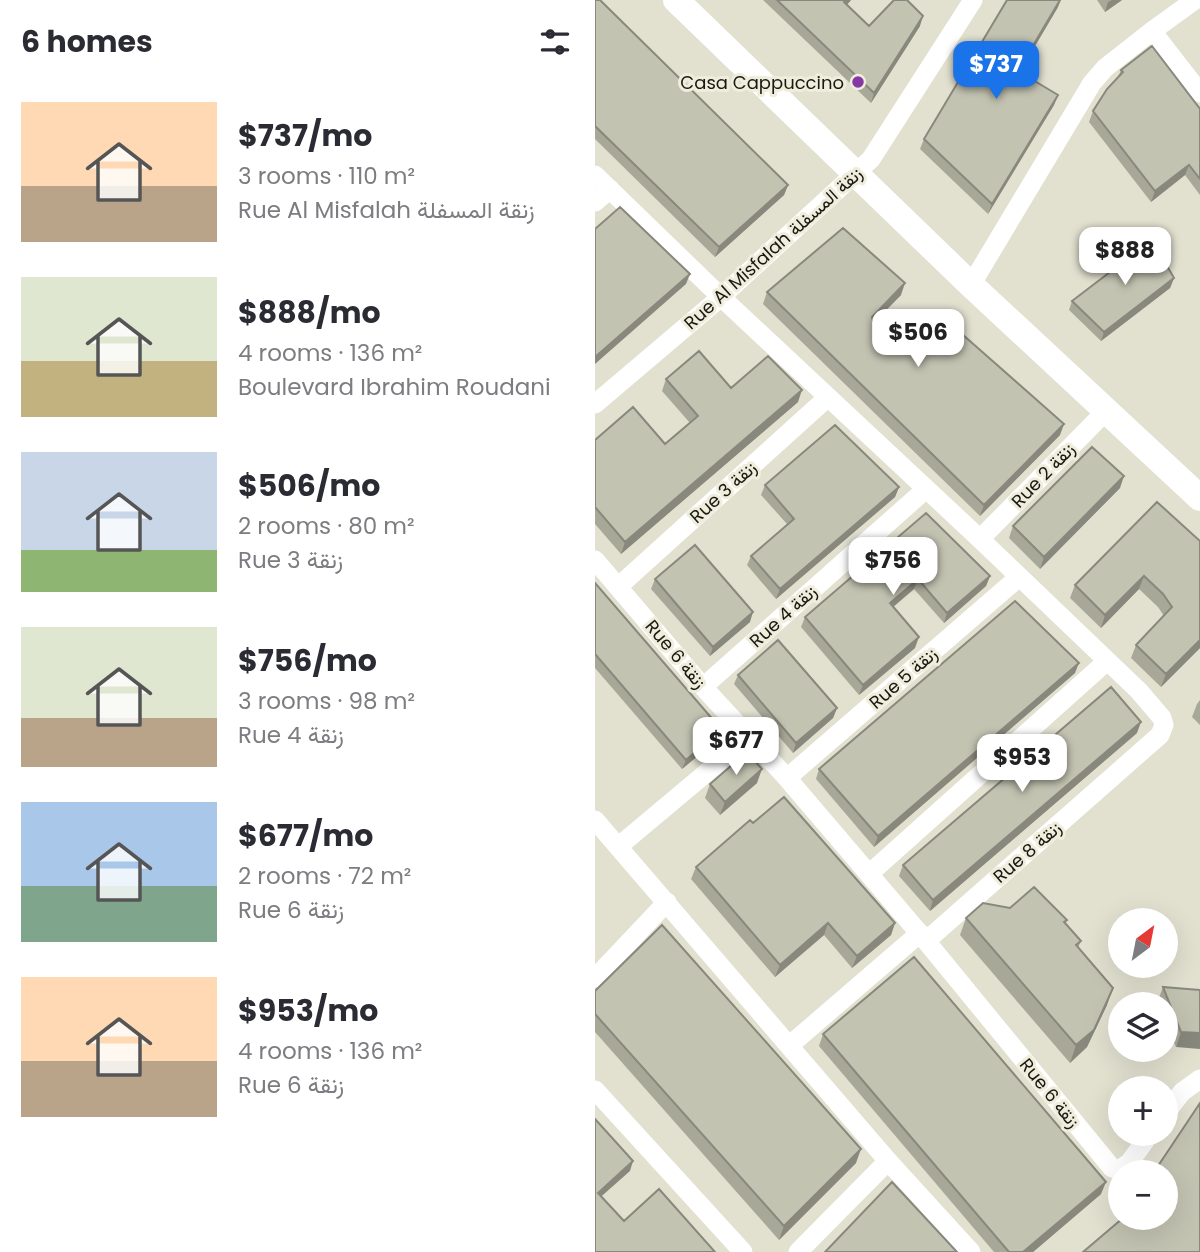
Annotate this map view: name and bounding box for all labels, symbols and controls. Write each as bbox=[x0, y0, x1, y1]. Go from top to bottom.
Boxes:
text: 6 homes bbox=[21, 20, 153, 63]
icon: filters bbox=[536, 23, 574, 61]
pin: $737 bbox=[955, 42, 1037, 101]
text: $737 bbox=[969, 48, 1023, 80]
place label: Casa Cappuccino bbox=[680, 70, 844, 95]
marker: Casa Cappuccino bbox=[850, 74, 866, 90]
text: $737/mo bbox=[238, 114, 372, 157]
icon: home bbox=[77, 130, 161, 214]
text: 3 rooms · 110 m² bbox=[238, 160, 415, 192]
street label: Rue Al Misfalah زنقة المسفلة bbox=[678, 161, 868, 335]
text: Rue Al Misfalah زنقة المسفلة bbox=[238, 194, 535, 226]
pin: $888 bbox=[1084, 228, 1166, 287]
text: $888 bbox=[1095, 234, 1155, 266]
text: $888/mo bbox=[238, 291, 381, 334]
icon: home bbox=[77, 305, 161, 389]
pin: $506 bbox=[877, 310, 959, 369]
text: $506 bbox=[888, 316, 948, 348]
text: 4 rooms · 136 m² bbox=[238, 337, 422, 369]
text: Boulevard Ibrahim Roudani bbox=[238, 371, 551, 403]
street label: Rue 2 زنقة bbox=[1006, 437, 1080, 513]
street label: Rue 3 زنقة bbox=[684, 455, 762, 529]
text: $506/mo bbox=[238, 464, 380, 507]
icon: home bbox=[77, 480, 161, 564]
text: 2 rooms · 80 m² bbox=[238, 510, 415, 542]
pin: $756 bbox=[852, 538, 934, 597]
text: Rue 3 زنقة bbox=[238, 544, 343, 576]
text: $756 bbox=[864, 544, 922, 576]
street label: Rue 4 زنقة bbox=[744, 579, 822, 653]
street label: Rue 6 زنقة bbox=[640, 614, 712, 694]
text: $756/mo bbox=[238, 639, 377, 682]
street label: Rue 5 زنقة bbox=[864, 641, 942, 715]
icon: home bbox=[77, 655, 161, 739]
text: 3 rooms · 98 m² bbox=[238, 685, 415, 717]
pin: $677 bbox=[695, 718, 777, 777]
text: Rue 4 زنقة bbox=[238, 719, 344, 751]
text: $677 bbox=[709, 724, 763, 756]
pin: $953 bbox=[981, 734, 1063, 794]
text: $953 bbox=[993, 741, 1051, 773]
text: $677/mo bbox=[238, 814, 373, 857]
street label: Rue 8 زنقة bbox=[987, 815, 1067, 889]
icon: home bbox=[77, 830, 161, 914]
text: 2 rooms · 72 m² bbox=[238, 860, 411, 892]
text: Rue 6 زنقة bbox=[238, 894, 344, 926]
north arrow bbox=[1108, 908, 1178, 978]
map controls bbox=[1108, 908, 1178, 1230]
text: $953/mo bbox=[238, 989, 378, 1032]
button: layers bbox=[1108, 992, 1178, 1062]
icon: home bbox=[77, 1005, 161, 1089]
text: 4 rooms · 136 m² bbox=[238, 1035, 422, 1067]
street label: Rue 6 زنقة bbox=[1014, 1053, 1086, 1133]
text: Rue 6 زنقة bbox=[238, 1069, 344, 1101]
button: + bbox=[1108, 1076, 1178, 1146]
button: − bbox=[1108, 1160, 1178, 1230]

